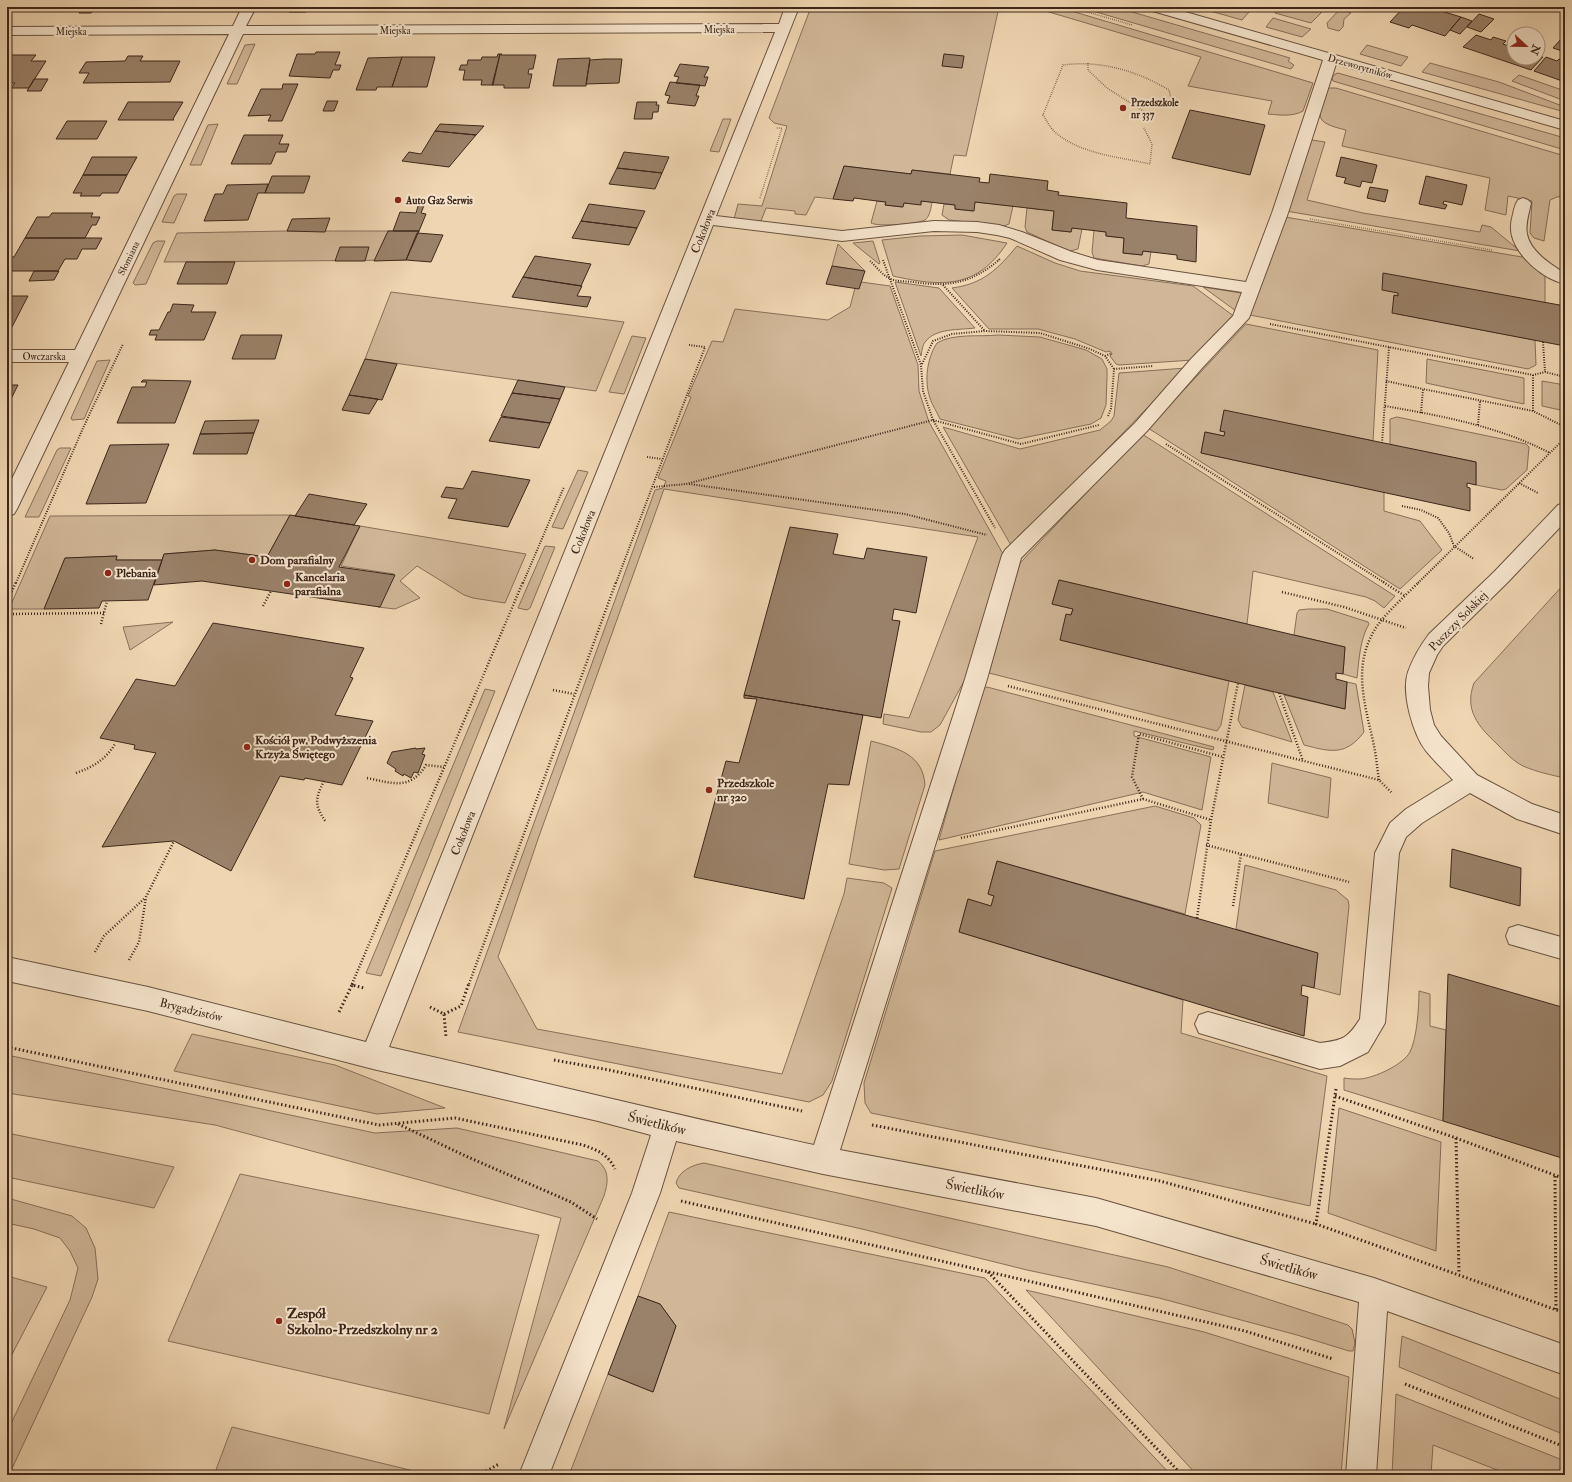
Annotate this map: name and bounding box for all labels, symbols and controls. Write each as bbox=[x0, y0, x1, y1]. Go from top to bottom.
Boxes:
street label: Miejska bbox=[703, 24, 735, 37]
street label: Miejska bbox=[379, 25, 411, 38]
street label: Miejska bbox=[55, 26, 87, 39]
north arrow bbox=[1506, 26, 1546, 66]
text: N bbox=[1527, 42, 1543, 58]
street label: Drzeworytników bbox=[1326, 52, 1394, 83]
place label: Przedszkole nr 337 bbox=[1130, 97, 1180, 121]
marker: Przedszkole nr 337 bbox=[1118, 103, 1128, 113]
marker: Auto Gaz Serwis bbox=[393, 195, 403, 205]
place label: Auto Gaz Serwis bbox=[405, 195, 473, 207]
street label: Cokołowa bbox=[688, 206, 720, 256]
street label: Słomiana bbox=[115, 239, 143, 278]
street label: Owczarska bbox=[22, 351, 66, 363]
street label: Cokołowa bbox=[568, 507, 600, 557]
place label: Dom parafialny bbox=[260, 553, 334, 568]
marker: Dom parafialny bbox=[247, 555, 257, 565]
place label: Plebania bbox=[116, 566, 157, 581]
marker: Plebania bbox=[103, 568, 113, 578]
place label: Kancelaria parafialna bbox=[294, 570, 346, 599]
marker: Kancelaria parafialna bbox=[282, 579, 292, 589]
street label: Puszczy Solskiej bbox=[1426, 588, 1491, 655]
place label: Kościół pw. Podwyższenia Krzyża Świętego bbox=[255, 733, 377, 762]
marker: Kościół pw. Podwyższenia Krzyża Świętego bbox=[242, 742, 252, 752]
place label: Przedszkole nr 320 bbox=[716, 776, 775, 805]
marker: Przedszkole nr 320 bbox=[704, 785, 714, 795]
street label: Cokołowa bbox=[448, 808, 480, 858]
street label: Brygadzistów bbox=[158, 995, 224, 1026]
street label: Świetlików bbox=[626, 1108, 688, 1139]
street label: Świetlików bbox=[944, 1175, 1006, 1204]
street label: Świetlików bbox=[1258, 1251, 1320, 1284]
place label: Zespół Szkolno-Przedszkolny nr 2 bbox=[287, 1305, 438, 1339]
marker: Zespół Szkolno-Przedszkolny nr 2 bbox=[274, 1316, 284, 1326]

